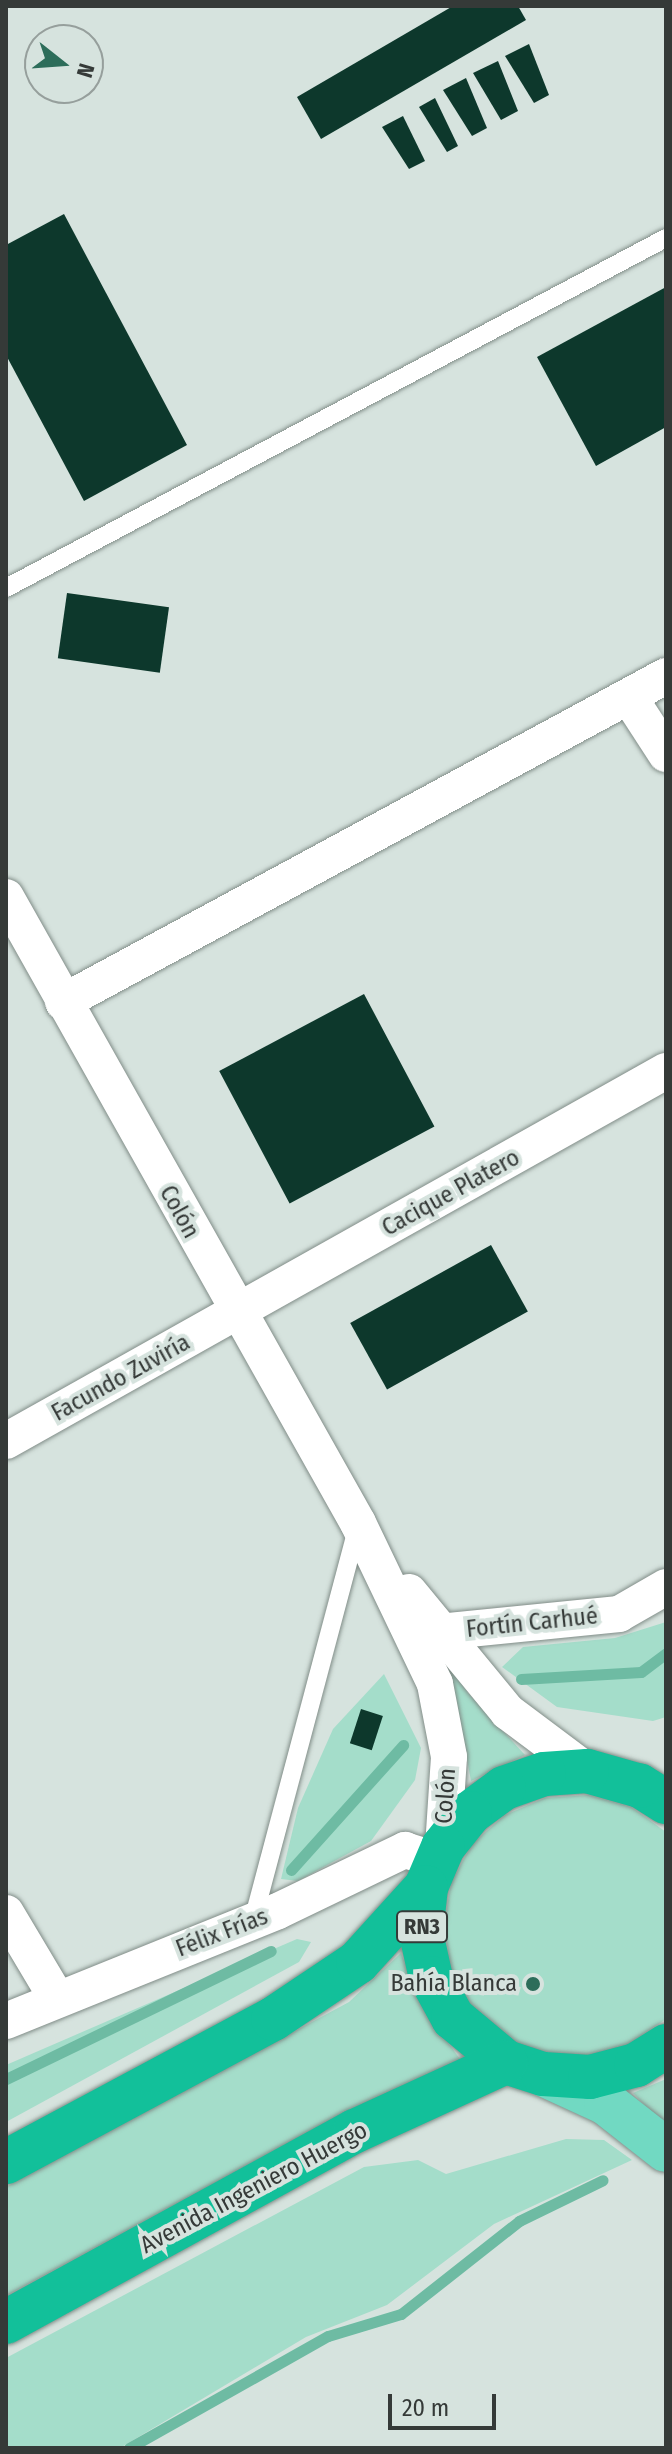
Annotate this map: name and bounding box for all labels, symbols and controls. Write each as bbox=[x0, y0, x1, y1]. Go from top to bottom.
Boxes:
north arrow bbox=[24, 24, 104, 104]
text: N bbox=[71, 60, 100, 81]
street label: Cacique Platero bbox=[377, 1143, 525, 1243]
street label: Colón bbox=[153, 1181, 205, 1243]
street label: Facundo Zuviría bbox=[47, 1328, 195, 1428]
street label: Fortín Carhué bbox=[465, 1602, 599, 1644]
street label: Colón bbox=[430, 1767, 462, 1825]
street label: Félix Frías bbox=[172, 1902, 272, 1964]
road number: RN3 bbox=[396, 1909, 448, 1945]
place label: Bahía Blanca bbox=[390, 1970, 517, 1998]
marker: Bahía Blanca bbox=[524, 1975, 542, 1993]
street label: Avenida Ingeniero Huergo bbox=[136, 2116, 372, 2260]
scale bar bbox=[392, 2378, 500, 2428]
text: 20 m bbox=[402, 2394, 449, 2422]

